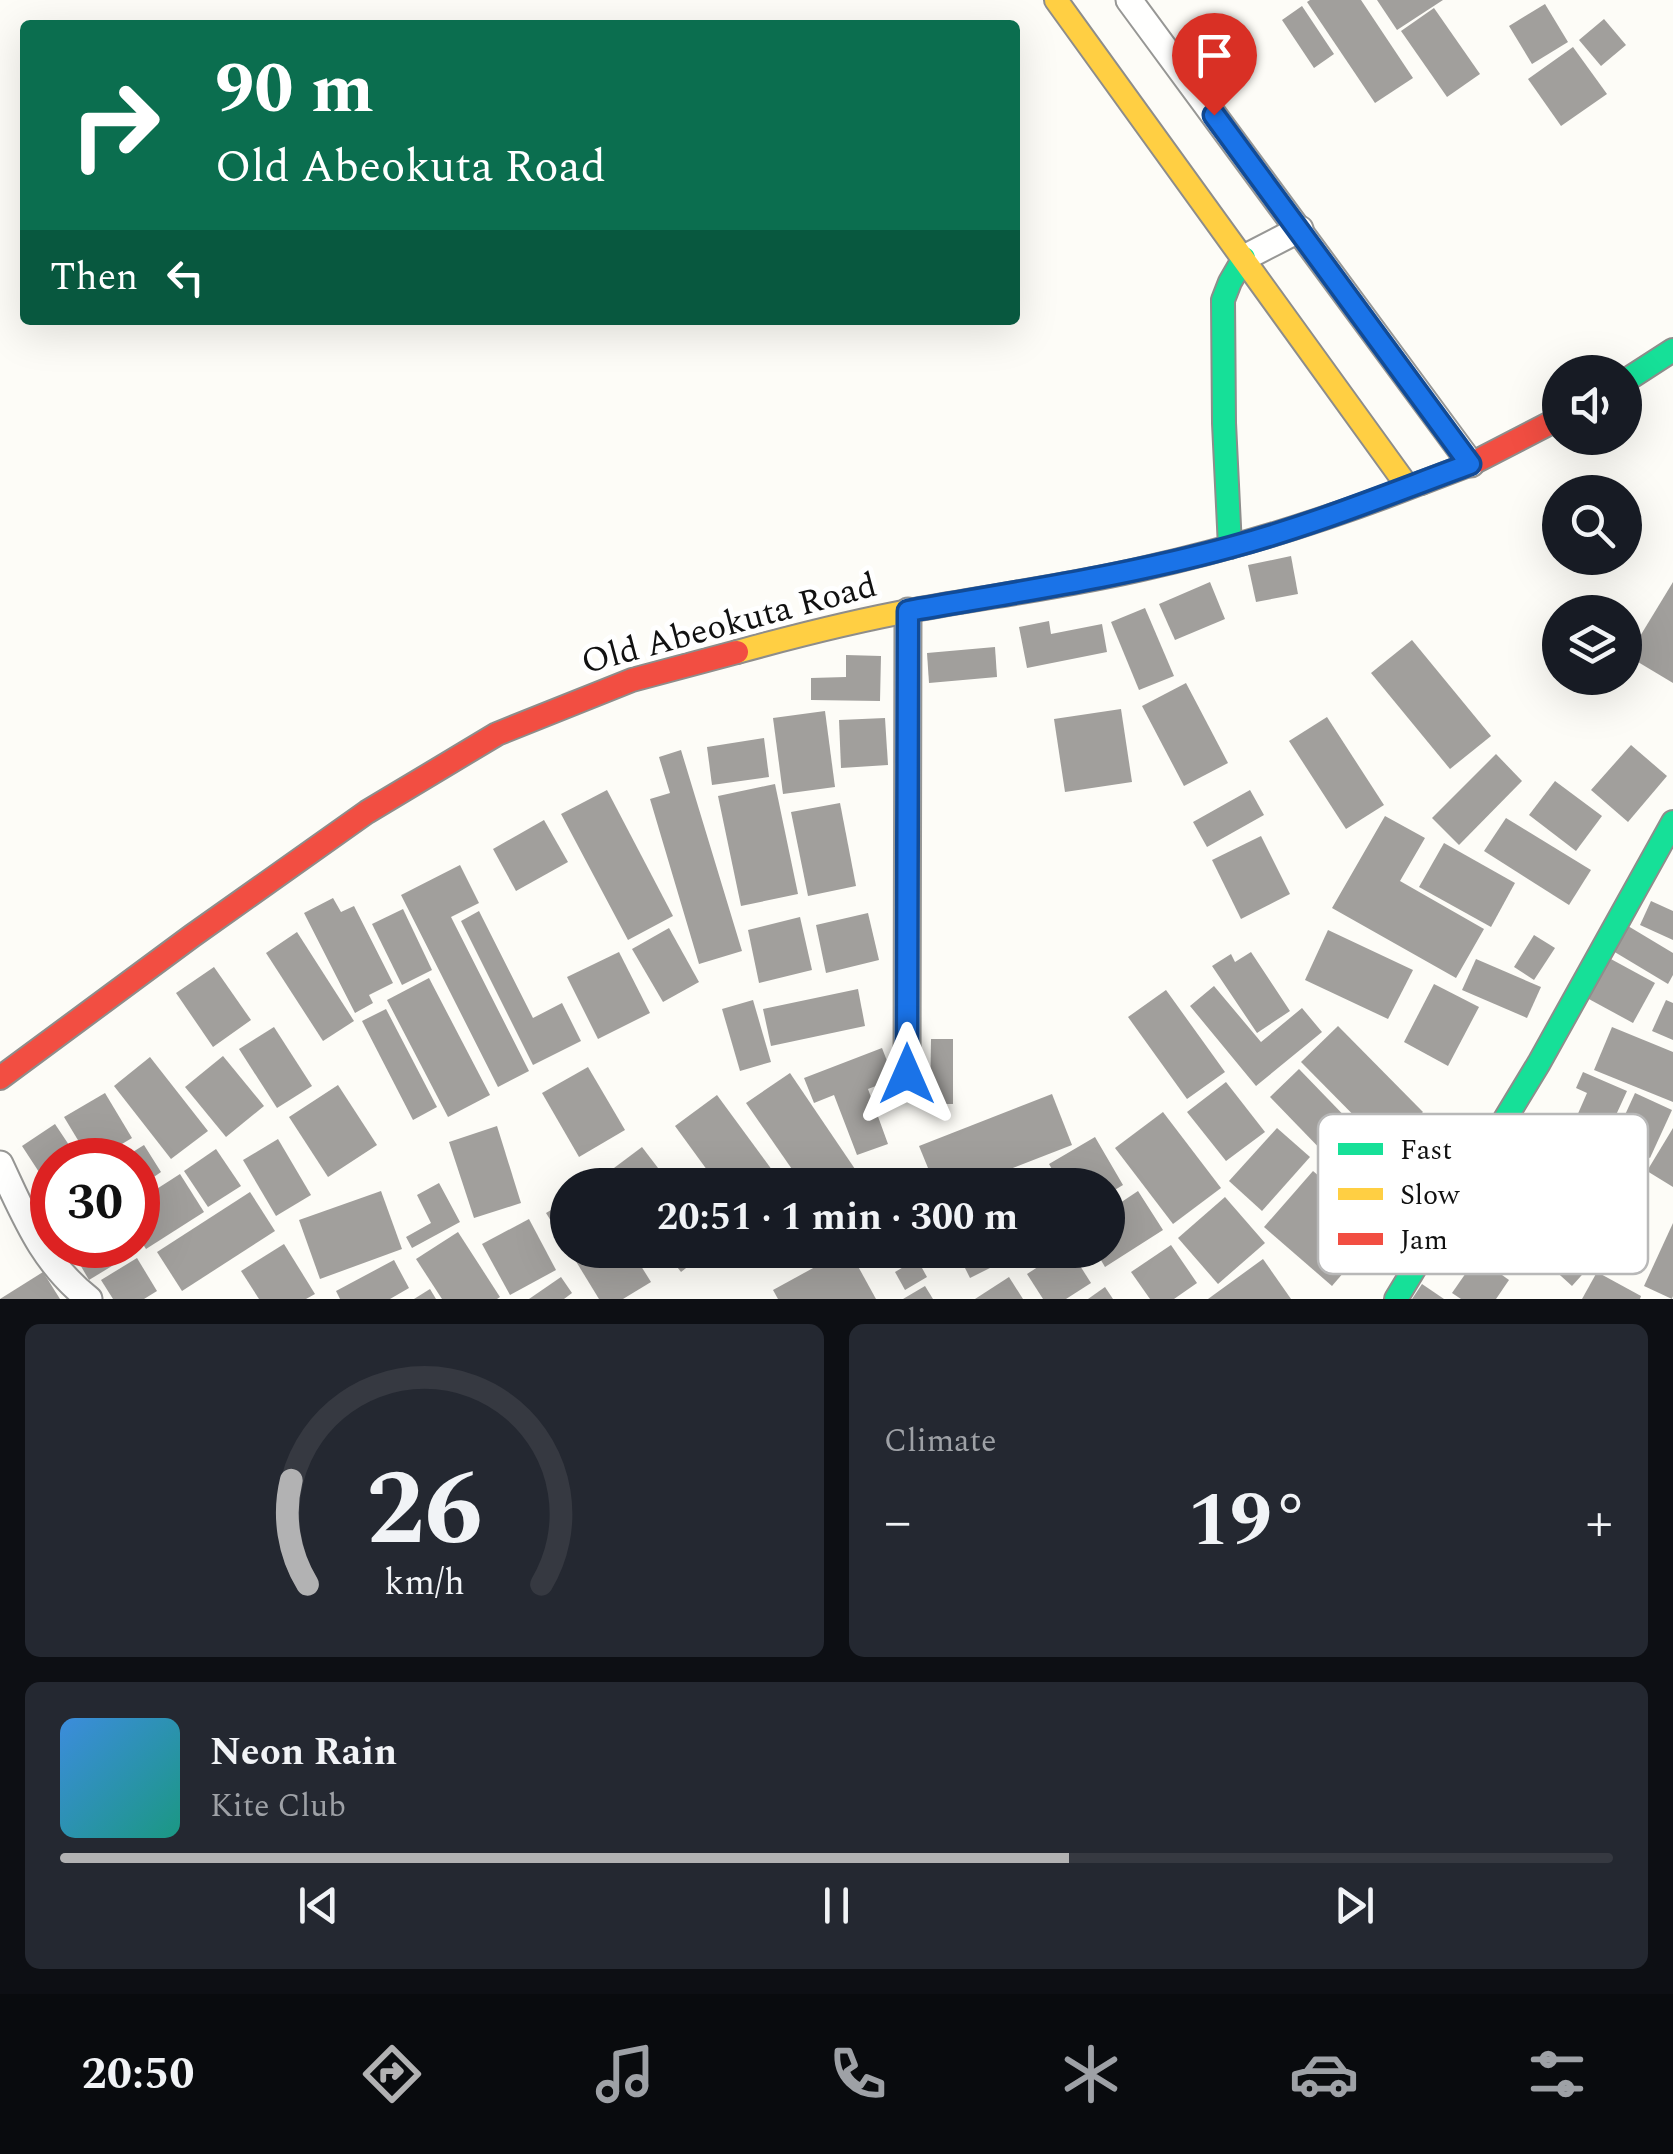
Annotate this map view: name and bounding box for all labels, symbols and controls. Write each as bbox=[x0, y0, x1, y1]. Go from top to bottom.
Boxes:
pin bbox=[1172, 13, 1257, 116]
icon: arrive bbox=[1187, 28, 1242, 83]
text: 90 m bbox=[215, 37, 374, 143]
icon: right bbox=[50, 60, 180, 190]
text: Old Abeokuta Road bbox=[215, 133, 606, 202]
text: Then bbox=[50, 249, 138, 307]
icon: left bbox=[158, 250, 213, 305]
map controls bbox=[1542, 355, 1642, 695]
button: sound bbox=[1542, 355, 1642, 455]
button: search bbox=[1542, 475, 1642, 575]
street label: Old Abeokuta Road bbox=[575, 559, 883, 689]
button: layers bbox=[1542, 595, 1642, 695]
position arrow bbox=[855, 1022, 959, 1126]
legend bbox=[1318, 1114, 1648, 1274]
text: Fast bbox=[1400, 1129, 1452, 1172]
speed limit sign: 30 bbox=[30, 1138, 160, 1268]
text: Slow bbox=[1400, 1174, 1460, 1217]
text: 20:51 · 1 min · 300 m bbox=[657, 1189, 1018, 1247]
text: Jam bbox=[1400, 1219, 1448, 1262]
text: Climate bbox=[884, 1417, 996, 1466]
text: 26 bbox=[366, 1432, 483, 1590]
text: 19° bbox=[1188, 1465, 1309, 1579]
text: − bbox=[884, 1481, 912, 1564]
text: + bbox=[1585, 1481, 1613, 1564]
text: km/h bbox=[384, 1556, 465, 1611]
text: Neon Rain bbox=[210, 1724, 397, 1782]
text: Kite Club bbox=[210, 1782, 346, 1831]
icon: previous bbox=[291, 1878, 346, 1933]
icon: pause bbox=[809, 1878, 864, 1933]
icon: next bbox=[1327, 1878, 1382, 1933]
icon: directions bbox=[357, 2039, 427, 2109]
icon: music bbox=[590, 2039, 660, 2109]
icon: phone bbox=[823, 2039, 893, 2109]
icon: climate bbox=[1056, 2039, 1126, 2109]
icon: car bbox=[1289, 2039, 1359, 2109]
icon: filters bbox=[1522, 2039, 1592, 2109]
text: 20:50 bbox=[81, 2040, 194, 2109]

